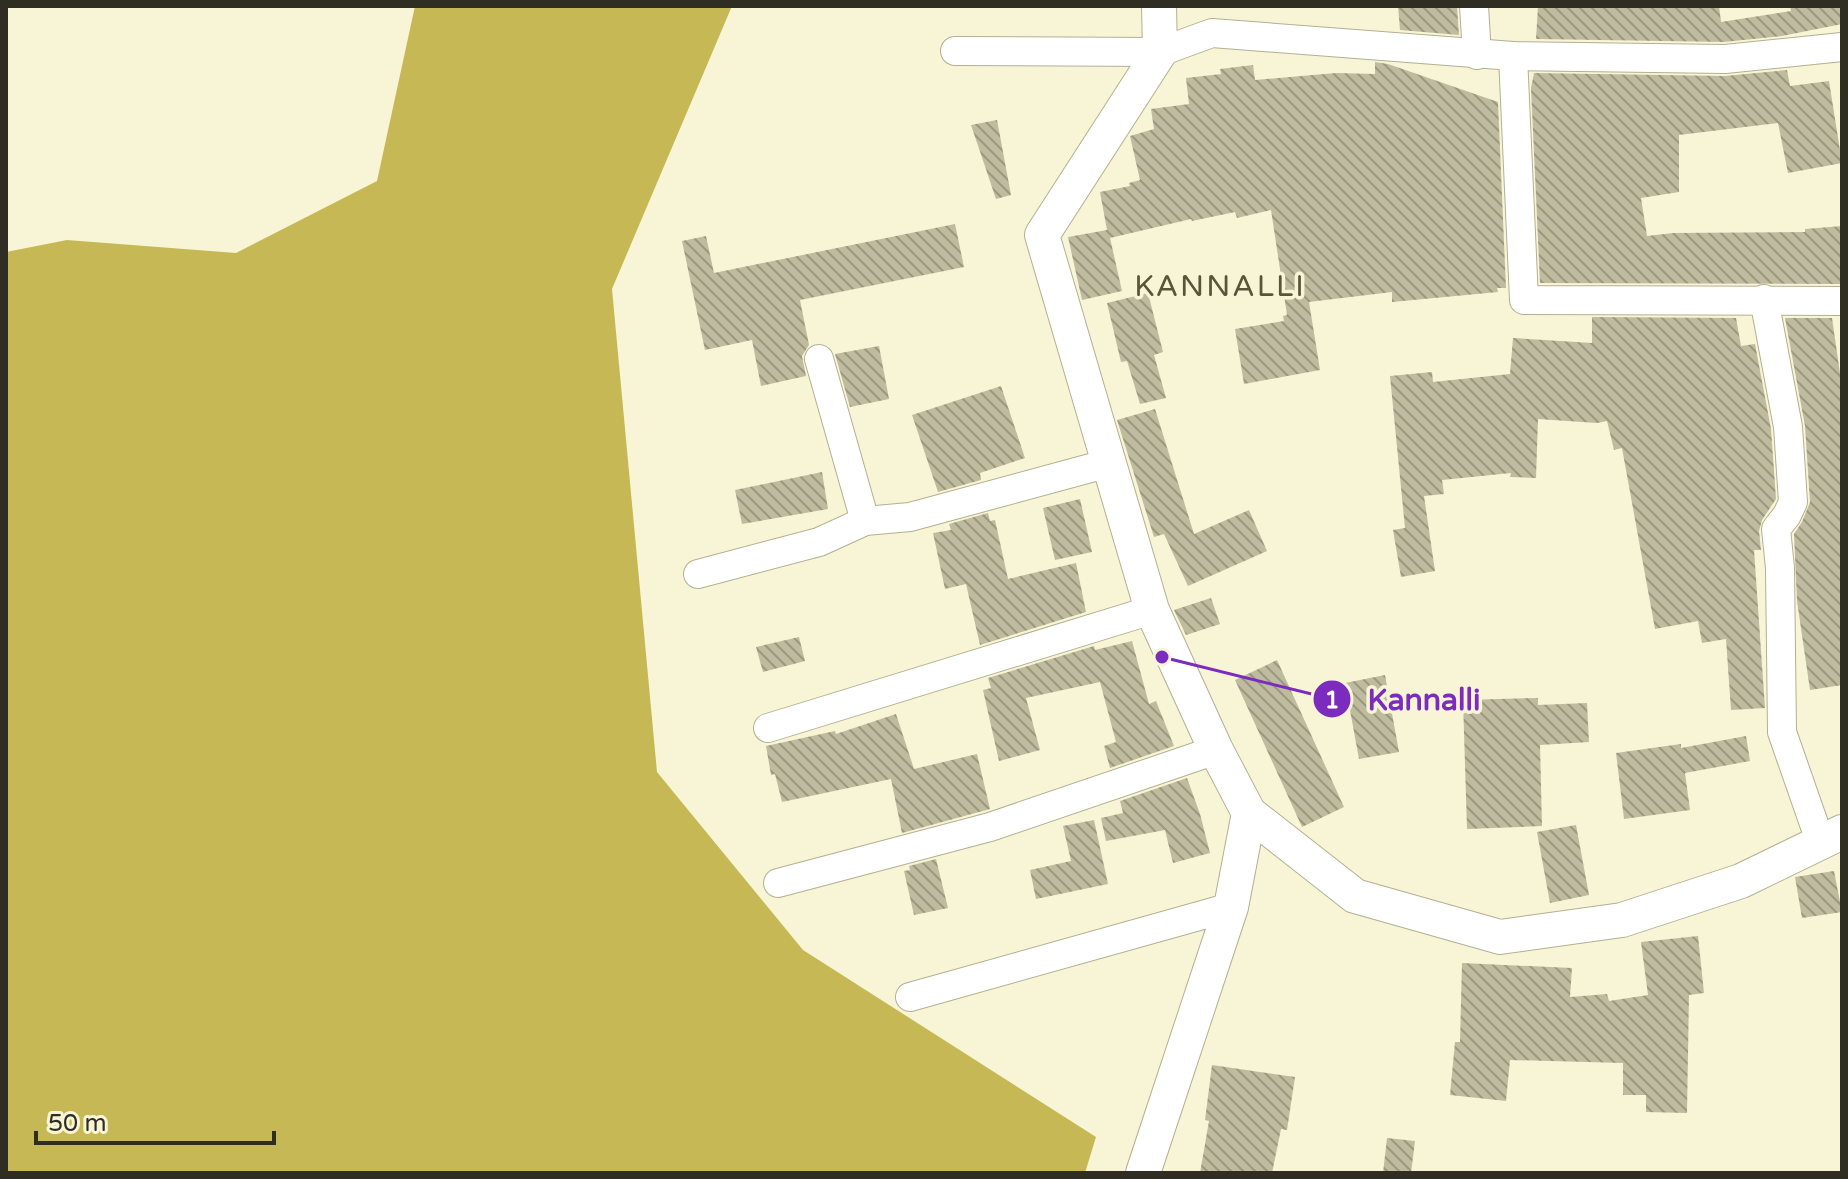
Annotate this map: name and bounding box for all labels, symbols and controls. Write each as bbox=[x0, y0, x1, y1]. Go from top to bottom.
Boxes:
district label: KANNALLI bbox=[1134, 268, 1306, 305]
callout: Kannalli bbox=[1312, 672, 1496, 726]
text: Kannalli bbox=[1368, 682, 1480, 719]
text: 1 bbox=[1324, 686, 1340, 715]
scale bar bbox=[36, 1095, 274, 1145]
text: 50 m bbox=[48, 1109, 106, 1138]

